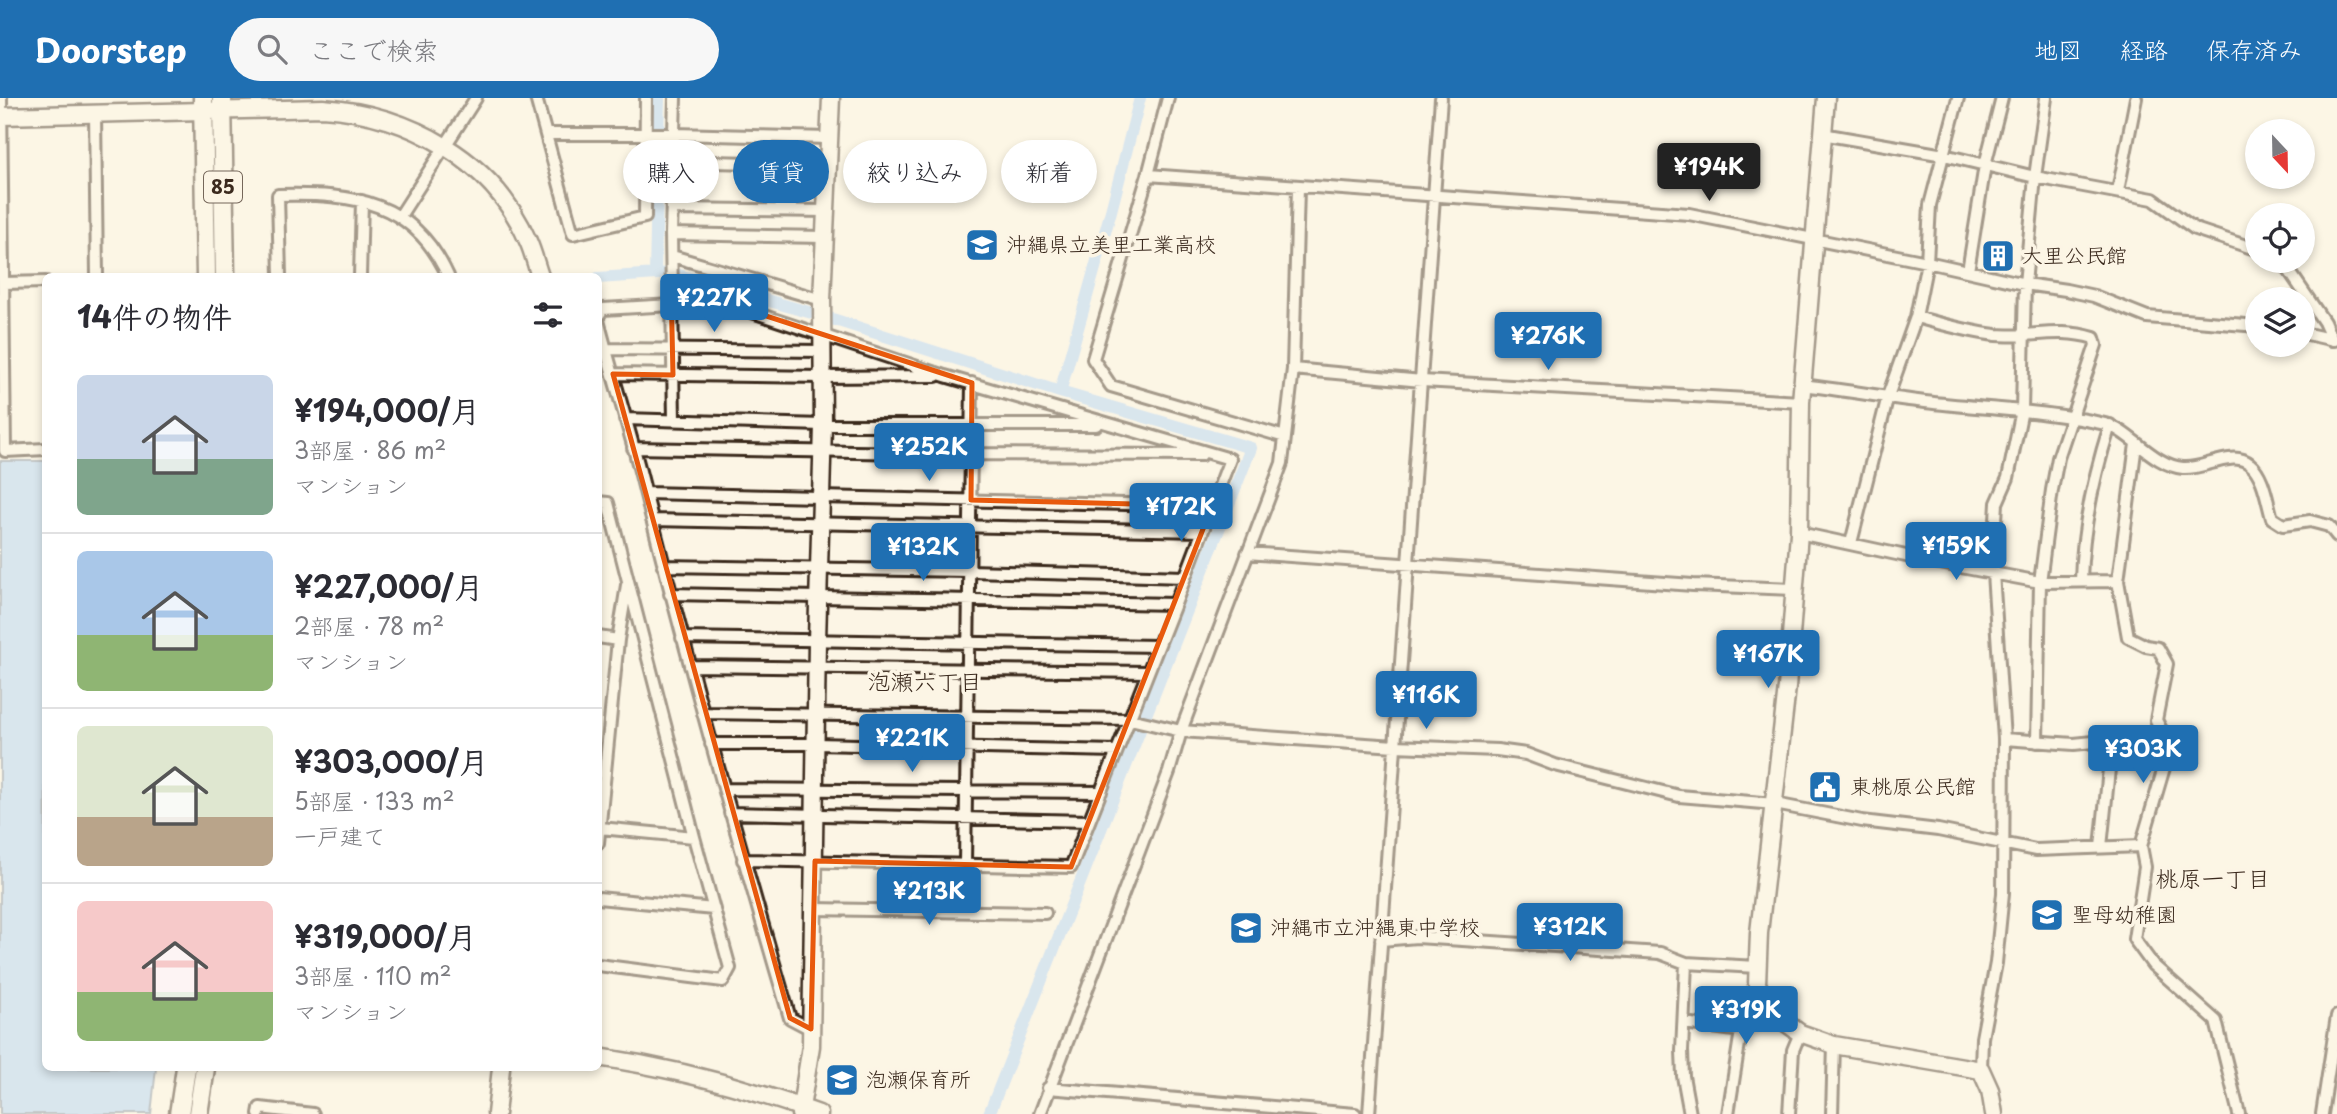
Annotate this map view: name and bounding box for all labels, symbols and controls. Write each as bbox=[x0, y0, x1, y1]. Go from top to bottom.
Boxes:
search box bbox=[229, 18, 719, 81]
text: Doorstep bbox=[35, 24, 187, 74]
icon: search bbox=[253, 30, 291, 68]
text: ここで検索 bbox=[309, 30, 439, 69]
text: 地図 bbox=[2034, 31, 2082, 67]
text: 経路 bbox=[2120, 31, 2168, 67]
text: 保存済み bbox=[2206, 31, 2302, 67]
north arrow bbox=[2245, 119, 2315, 189]
map controls bbox=[2245, 119, 2315, 357]
chip: 購入 bbox=[623, 140, 719, 203]
chip: 賃貸 bbox=[733, 140, 829, 203]
chip: 絞り込み bbox=[843, 140, 987, 203]
chip: 新着 bbox=[1001, 140, 1097, 203]
pin: ¥194K bbox=[1660, 144, 1758, 203]
text: ¥194K bbox=[1673, 148, 1745, 183]
road number: 85 bbox=[204, 172, 242, 202]
button: locate bbox=[2245, 203, 2315, 273]
school or university icon: 沖縄県立美里工業高校 bbox=[963, 226, 1001, 264]
place label: 沖縄県立美里工業高校 bbox=[1006, 227, 1216, 259]
building icon: 大里公民館 bbox=[1979, 237, 2017, 275]
place label: 大里公民館 bbox=[2022, 238, 2127, 270]
pin: ¥227K bbox=[665, 274, 763, 334]
text: ¥227K bbox=[676, 279, 752, 314]
button: layers bbox=[2245, 287, 2315, 357]
text: 14件の物件 bbox=[77, 293, 232, 338]
icon: filters bbox=[529, 296, 567, 334]
pin: ¥276K bbox=[1499, 313, 1597, 372]
text: ¥276K bbox=[1511, 317, 1585, 352]
text: ¥194,000/月 bbox=[294, 387, 480, 432]
icon: home bbox=[133, 403, 217, 487]
pin: ¥252K bbox=[880, 424, 978, 483]
text: ¥252K bbox=[890, 428, 968, 463]
text: 3部屋 · 86 m² bbox=[294, 432, 446, 467]
text: マンション bbox=[294, 467, 408, 502]
pin: ¥172K bbox=[1132, 484, 1230, 543]
text: ¥172K bbox=[1146, 488, 1216, 523]
pin: ¥159K bbox=[1907, 522, 2005, 582]
pin: ¥132K bbox=[874, 524, 972, 583]
text: ¥159K bbox=[1921, 527, 1991, 562]
text: ¥132K bbox=[887, 528, 959, 563]
text: ¥227,000/月 bbox=[294, 563, 484, 608]
icon: home bbox=[133, 579, 217, 663]
text: 2部屋 · 78 m² bbox=[294, 608, 444, 643]
pin: ¥167K bbox=[1719, 630, 1817, 690]
text: ¥167K bbox=[1732, 635, 1804, 670]
text: マンション bbox=[294, 643, 408, 678]
district label: 泡瀬六丁目 bbox=[868, 663, 983, 698]
pin: ¥116K bbox=[1377, 672, 1475, 731]
text: ¥116K bbox=[1392, 676, 1460, 711]
pin: ¥221K bbox=[863, 714, 961, 774]
text: ¥221K bbox=[875, 719, 949, 754]
pin: ¥303K bbox=[2094, 726, 2192, 785]
text: ¥303K bbox=[2104, 730, 2182, 765]
text: ¥303,000/月 bbox=[294, 738, 489, 783]
icon: home bbox=[133, 754, 217, 838]
public building icon: 東桃原公民館 bbox=[1806, 768, 1844, 806]
place label: 東桃原公民館 bbox=[1850, 769, 1976, 801]
text: 5部屋 · 133 m² bbox=[294, 783, 455, 818]
text: 一戸建て bbox=[294, 818, 386, 853]
district label: 桃原一丁目 bbox=[2156, 860, 2271, 895]
pin: ¥213K bbox=[880, 868, 978, 927]
text: ¥213K bbox=[893, 872, 965, 907]
school or university icon: 聖母幼稚園 bbox=[2028, 896, 2066, 934]
place label: 聖母幼稚園 bbox=[2072, 897, 2177, 929]
pin: ¥312K bbox=[1521, 904, 1619, 963]
text: ¥312K bbox=[1533, 908, 1607, 943]
school or university icon: 沖縄市立沖縄東中学校 bbox=[1227, 909, 1265, 947]
place label: 沖縄市立沖縄東中学校 bbox=[1270, 910, 1480, 942]
text: ¥319,000/月 bbox=[294, 913, 477, 958]
icon: home bbox=[133, 929, 217, 1013]
text: 3部屋 · 110 m² bbox=[294, 958, 452, 993]
pin: ¥319K bbox=[1697, 986, 1795, 1046]
text: ¥319K bbox=[1711, 991, 1781, 1026]
text: マンション bbox=[294, 993, 408, 1028]
school or university icon: 泡瀬保育所 bbox=[823, 1061, 861, 1099]
place label: 泡瀬保育所 bbox=[866, 1062, 971, 1094]

